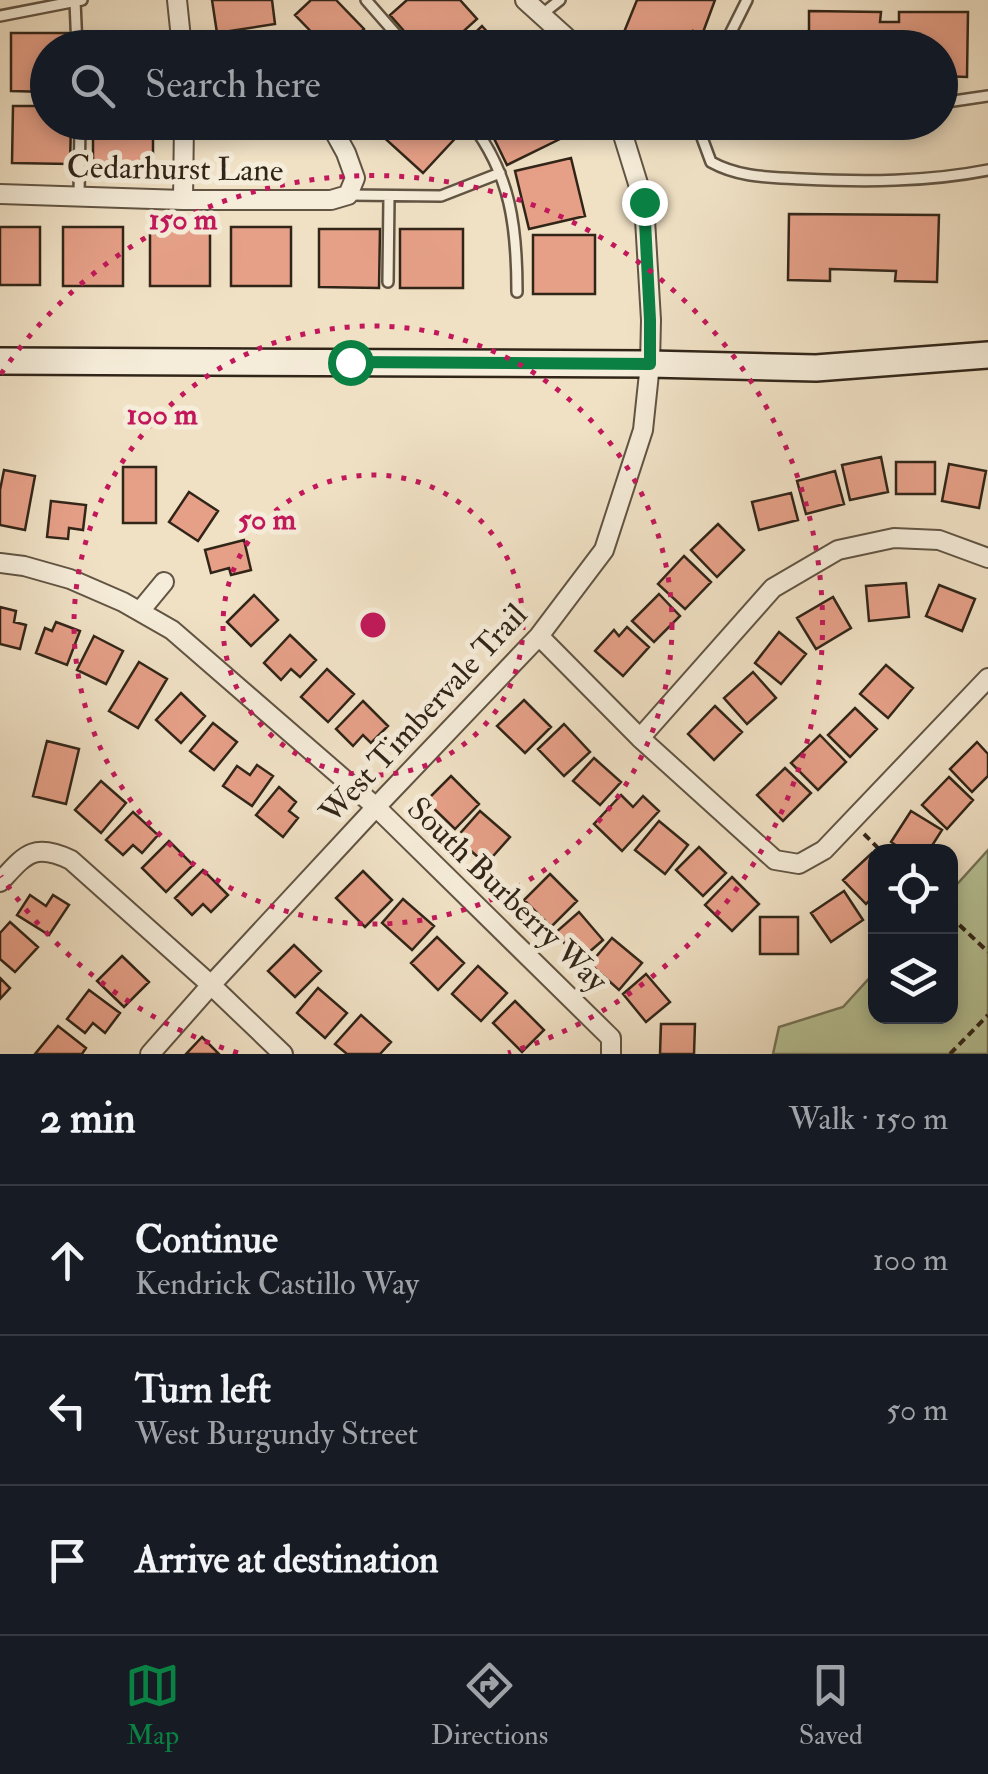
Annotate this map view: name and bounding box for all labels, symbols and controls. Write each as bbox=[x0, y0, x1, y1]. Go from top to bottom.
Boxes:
search box bbox=[30, 30, 958, 140]
icon: search bbox=[65, 58, 120, 113]
text: Search here bbox=[145, 61, 321, 109]
street label: Cedarhurst Lane bbox=[66, 147, 284, 191]
route end bbox=[622, 180, 668, 226]
text: 150 m bbox=[149, 201, 218, 238]
route start bbox=[328, 340, 374, 386]
text: 100 m bbox=[127, 396, 198, 433]
text: 50 m bbox=[238, 501, 297, 538]
street label: West Timbervale Trail bbox=[311, 595, 536, 833]
centre of rings bbox=[355, 607, 391, 643]
street label: South Burberry Way bbox=[399, 789, 617, 1001]
map controls bbox=[868, 844, 958, 1024]
button: locate bbox=[868, 844, 958, 934]
button: layers bbox=[868, 934, 958, 1024]
text: 2 min bbox=[40, 1093, 136, 1145]
text: Walk · 150 m bbox=[789, 1099, 948, 1139]
text: Continue bbox=[135, 1216, 278, 1264]
icon: ahead bbox=[40, 1233, 95, 1288]
text: 100 m bbox=[872, 1240, 948, 1280]
text: Kendrick Castillo Way bbox=[135, 1264, 419, 1304]
text: Turn left bbox=[135, 1366, 271, 1414]
icon: left bbox=[40, 1383, 95, 1438]
text: 50 m bbox=[886, 1390, 948, 1430]
text: West Burgundy Street bbox=[135, 1414, 418, 1454]
icon: arrive bbox=[40, 1533, 95, 1588]
text: Arrive at destination bbox=[135, 1536, 439, 1584]
tab: Map bbox=[125, 1658, 180, 1753]
tab: Directions bbox=[431, 1658, 548, 1753]
tab: Saved bbox=[799, 1658, 863, 1753]

